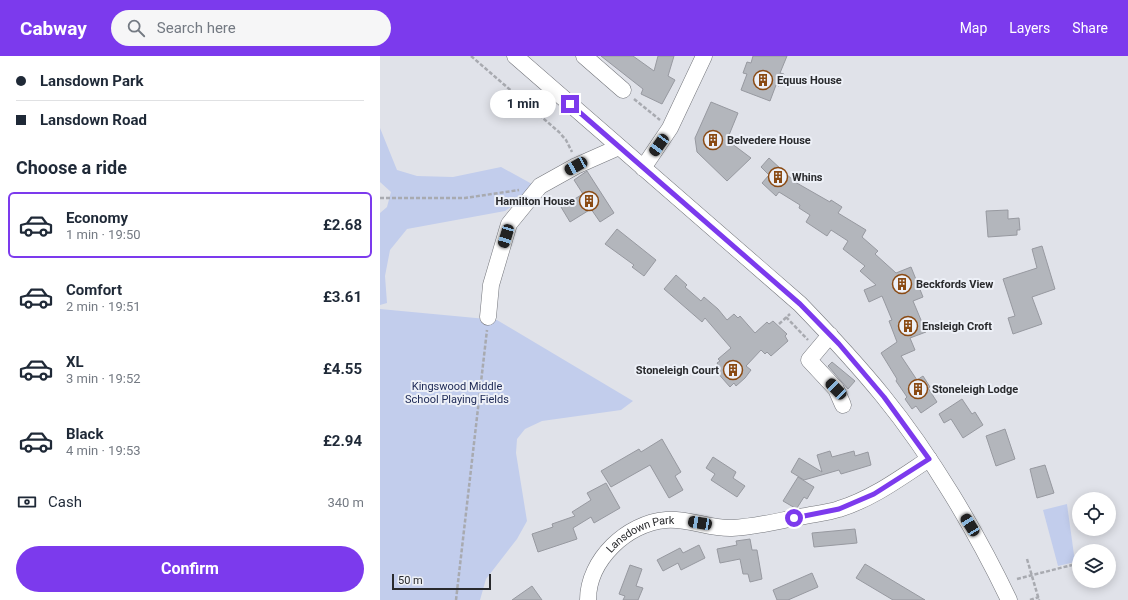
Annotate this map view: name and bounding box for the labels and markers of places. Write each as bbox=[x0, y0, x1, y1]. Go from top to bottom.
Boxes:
building icon: Equus House bbox=[752, 69, 774, 91]
place label: Equus House bbox=[777, 74, 842, 87]
building icon: Belvedere House bbox=[702, 129, 724, 151]
place label: Belvedere House bbox=[727, 134, 811, 147]
building icon: Whins bbox=[767, 166, 789, 188]
place label: Whins bbox=[792, 171, 823, 184]
building icon: Hamilton House bbox=[578, 190, 600, 212]
place label: Hamilton House bbox=[496, 195, 575, 208]
building icon: Beckfords View bbox=[891, 273, 913, 295]
place label: Beckfords View bbox=[916, 278, 993, 291]
building icon: Ensleigh Croft bbox=[897, 315, 919, 337]
place label: Ensleigh Croft bbox=[922, 320, 992, 333]
building icon: Stoneleigh Court bbox=[722, 359, 744, 381]
place label: Stoneleigh Court bbox=[636, 364, 719, 377]
building icon: Stoneleigh Lodge bbox=[907, 378, 929, 400]
place label: Stoneleigh Lodge bbox=[932, 383, 1018, 396]

